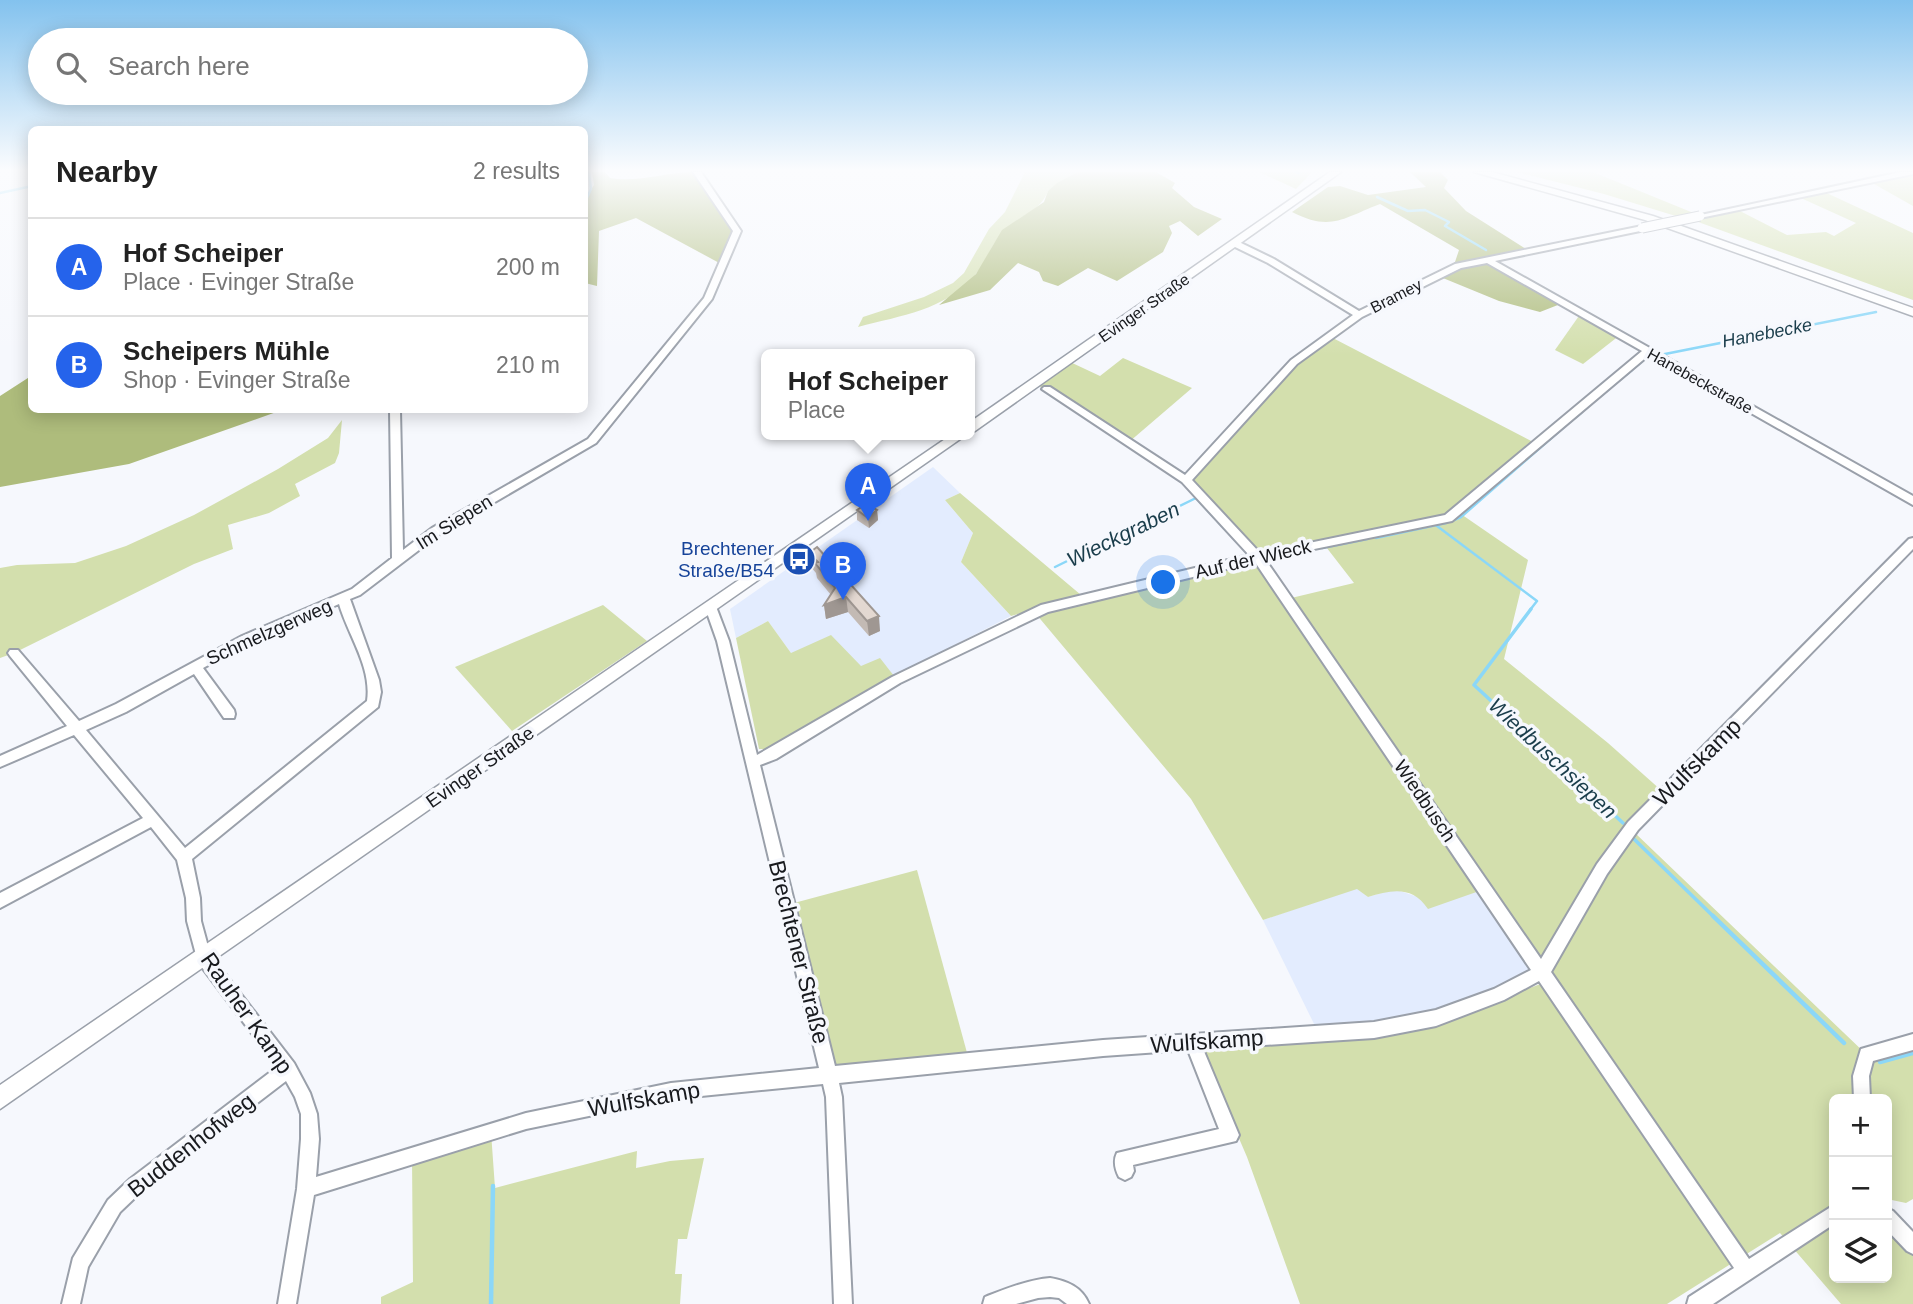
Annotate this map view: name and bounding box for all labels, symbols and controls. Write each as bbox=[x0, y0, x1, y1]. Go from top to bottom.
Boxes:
search box bbox=[28, 28, 588, 105]
icon: search bbox=[52, 48, 90, 86]
text: Search here bbox=[108, 51, 250, 81]
text: Nearby bbox=[56, 155, 158, 188]
text: 2 results bbox=[473, 158, 560, 184]
text: Hof Scheiper bbox=[123, 238, 283, 268]
text: A bbox=[71, 254, 87, 280]
text: 200 m bbox=[496, 254, 560, 280]
text: Place · Evinger Straße bbox=[123, 269, 354, 295]
street label: Evinger Straße bbox=[1095, 270, 1193, 346]
street label: Bramey bbox=[1368, 276, 1424, 316]
water label: Hanebecke bbox=[1720, 314, 1814, 352]
text: Scheipers Mühle bbox=[123, 336, 330, 366]
street label: Hanebeckstraße bbox=[1645, 345, 1756, 417]
popup bbox=[761, 349, 975, 440]
text: B bbox=[71, 352, 87, 378]
text: 210 m bbox=[496, 352, 560, 378]
text: Hof Scheiper bbox=[788, 366, 948, 396]
text: Shop · Evinger Straße bbox=[123, 367, 351, 393]
text: Place bbox=[788, 397, 845, 423]
pin: A bbox=[845, 463, 891, 521]
street label: Im Siepen bbox=[412, 490, 496, 554]
water label: Wieckgraben bbox=[1063, 497, 1183, 571]
street label: Auf der Wieck bbox=[1193, 535, 1313, 583]
place label: Brechtener Straße/B54 bbox=[678, 538, 775, 581]
bus stop icon: Brechtener Straße/B54 bbox=[780, 540, 818, 578]
pin: B bbox=[820, 542, 866, 600]
your location bbox=[1146, 565, 1180, 599]
street label: Schmelzgerweg bbox=[203, 595, 335, 669]
water label: Wiedbuschsiepen bbox=[1485, 693, 1621, 823]
street label: Wulfskamp bbox=[1648, 713, 1746, 811]
street label: Evinger Straße bbox=[422, 722, 538, 812]
street label: Wiedbusch bbox=[1390, 756, 1460, 846]
street label: Brechtener Straße bbox=[764, 858, 834, 1046]
street label: Rauher Kamp bbox=[196, 947, 298, 1079]
street label: Wulfskamp bbox=[1150, 1024, 1264, 1058]
street label: Wulfskamp bbox=[586, 1076, 702, 1122]
street label: Buddenhofweg bbox=[123, 1088, 259, 1202]
map controls bbox=[1829, 1094, 1892, 1283]
button: + bbox=[1829, 1094, 1892, 1157]
button: − bbox=[1829, 1157, 1892, 1220]
button: layers bbox=[1829, 1220, 1892, 1283]

